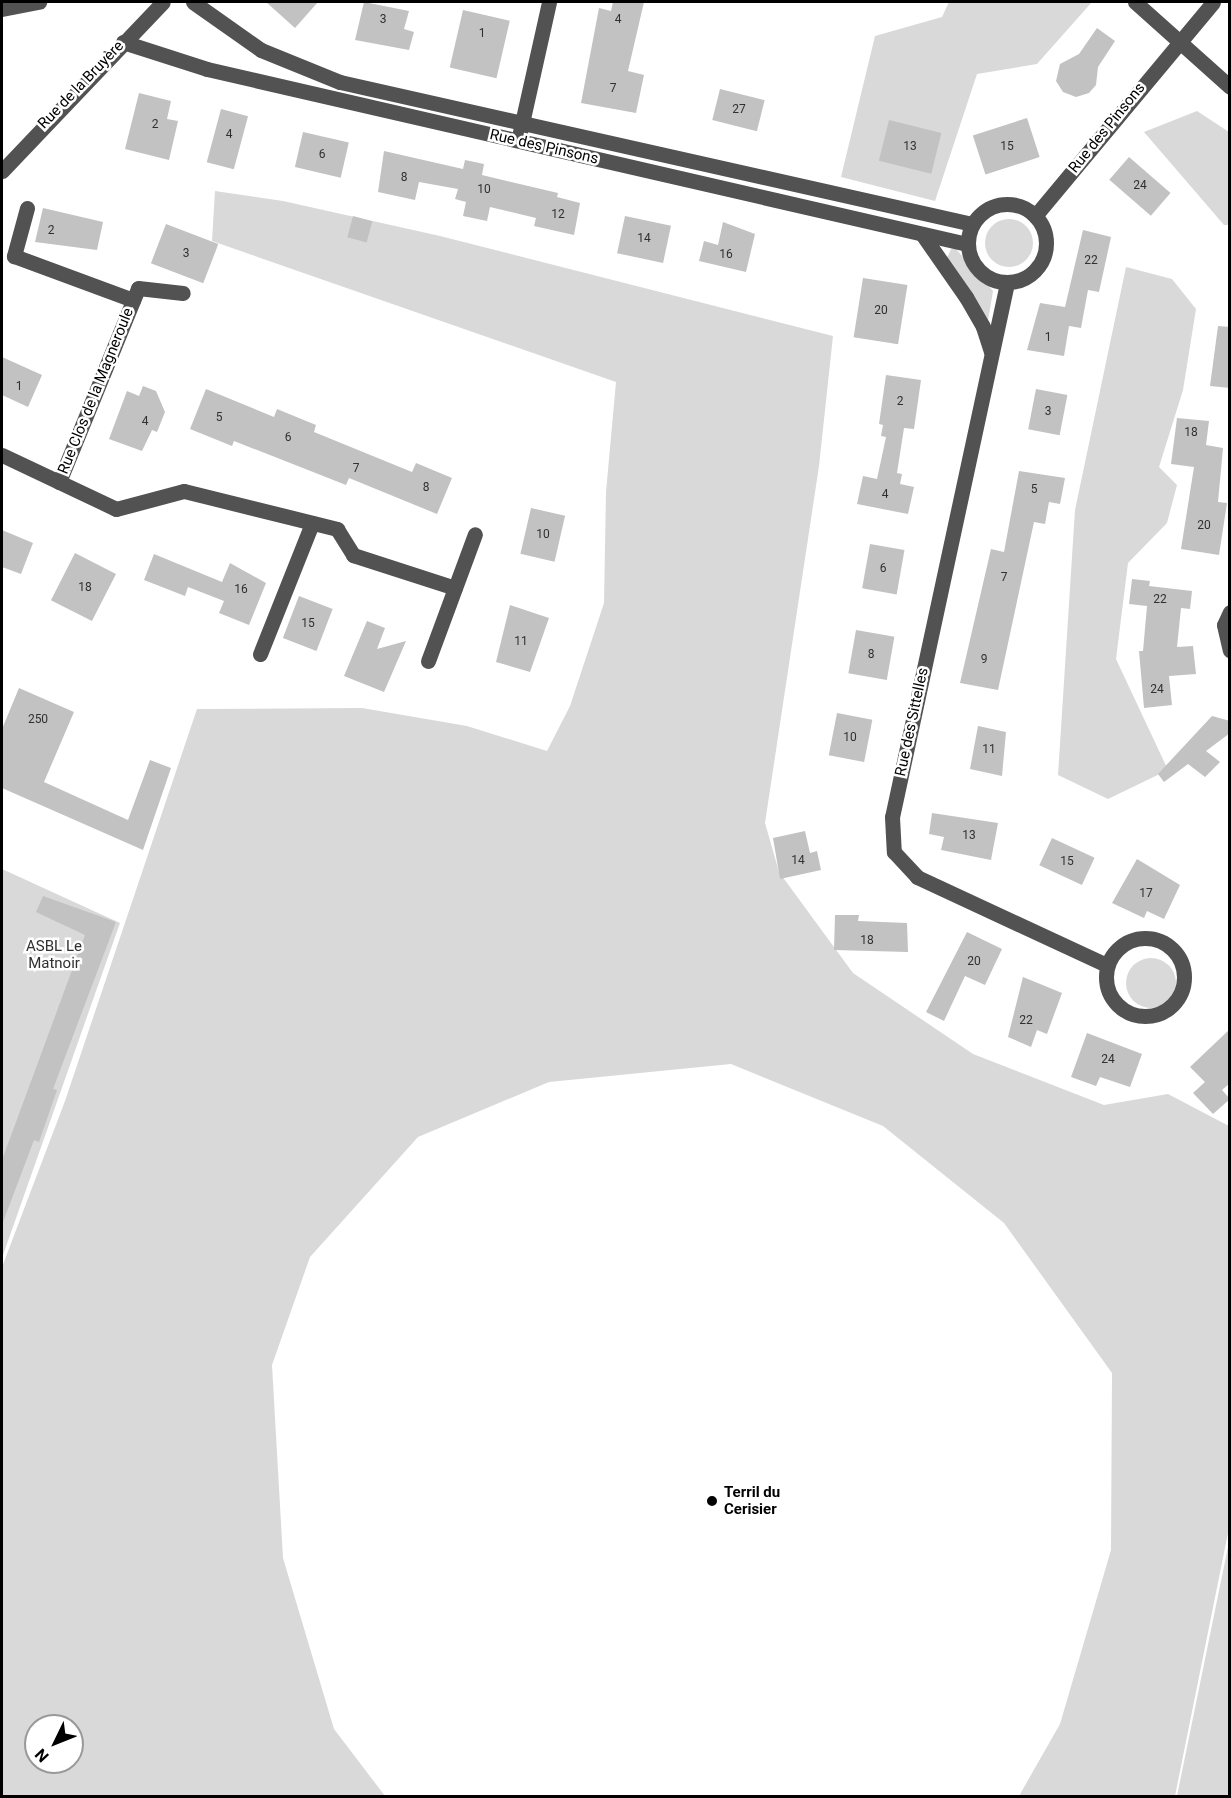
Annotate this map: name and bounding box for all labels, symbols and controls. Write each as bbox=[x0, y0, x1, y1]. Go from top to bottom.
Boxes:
house number: 3 bbox=[380, 13, 386, 27]
house number: 4 bbox=[615, 13, 621, 27]
house number: 1 bbox=[479, 27, 485, 41]
street label: Rue de la Bruyère bbox=[34, 37, 128, 133]
street label: Rue des Pinsons bbox=[1065, 79, 1149, 177]
house number: 7 bbox=[610, 82, 616, 96]
house number: 27 bbox=[732, 103, 746, 117]
house number: 2 bbox=[152, 118, 158, 132]
street label: Rue des Pinsons bbox=[488, 126, 600, 168]
house number: 4 bbox=[226, 128, 232, 142]
house number: 13 bbox=[903, 140, 917, 154]
house number: 15 bbox=[1000, 140, 1014, 154]
house number: 6 bbox=[319, 148, 325, 162]
house number: 8 bbox=[401, 171, 407, 185]
house number: 24 bbox=[1133, 179, 1147, 193]
house number: 10 bbox=[477, 183, 491, 197]
house number: 12 bbox=[551, 208, 565, 222]
house number: 2 bbox=[48, 224, 54, 238]
house number: 14 bbox=[637, 232, 651, 246]
house number: 3 bbox=[183, 247, 189, 261]
house number: 16 bbox=[719, 248, 733, 262]
house number: 22 bbox=[1084, 254, 1098, 268]
house number: 20 bbox=[874, 304, 888, 318]
street label: Rue Clos de la Magneroule bbox=[54, 305, 138, 477]
house number: 1 bbox=[1045, 331, 1051, 345]
house number: 1 bbox=[16, 380, 22, 394]
house number: 2 bbox=[897, 395, 903, 409]
house number: 3 bbox=[1045, 405, 1051, 419]
house number: 5 bbox=[216, 411, 222, 425]
house number: 4 bbox=[142, 415, 148, 429]
house number: 18 bbox=[1184, 426, 1198, 440]
house number: 6 bbox=[285, 431, 291, 445]
house number: 7 bbox=[353, 462, 359, 476]
house number: 8 bbox=[423, 481, 429, 495]
house number: 5 bbox=[1031, 483, 1037, 497]
house number: 4 bbox=[882, 488, 888, 502]
house number: 20 bbox=[1197, 519, 1211, 533]
house number: 10 bbox=[536, 528, 550, 542]
house number: 6 bbox=[880, 562, 886, 576]
house number: 7 bbox=[1001, 571, 1007, 585]
house number: 18 bbox=[78, 581, 92, 595]
house number: 16 bbox=[234, 583, 248, 597]
house number: 22 bbox=[1153, 593, 1167, 607]
house number: 15 bbox=[301, 617, 315, 631]
house number: 11 bbox=[514, 635, 528, 649]
house number: 8 bbox=[868, 648, 874, 662]
house number: 9 bbox=[981, 653, 987, 667]
street label: Rue des Sittelles bbox=[892, 666, 932, 778]
house number: 24 bbox=[1150, 683, 1164, 697]
house number: 250 bbox=[28, 713, 48, 727]
house number: 10 bbox=[843, 731, 857, 745]
house number: 11 bbox=[982, 743, 996, 757]
house number: 13 bbox=[962, 829, 976, 843]
house number: 14 bbox=[791, 854, 805, 868]
house number: 15 bbox=[1060, 855, 1074, 869]
house number: 17 bbox=[1139, 887, 1153, 901]
house number: 18 bbox=[860, 934, 874, 948]
park label: ASBL Le Matnoir bbox=[26, 937, 82, 972]
house number: 20 bbox=[967, 955, 981, 969]
house number: 22 bbox=[1019, 1014, 1033, 1028]
house number: 24 bbox=[1101, 1053, 1115, 1067]
place label: Terril du Cerisier bbox=[724, 1483, 780, 1518]
marker: Terril du Cerisier bbox=[705, 1494, 719, 1508]
north arrow bbox=[24, 1714, 84, 1774]
text: N bbox=[31, 1745, 53, 1766]

